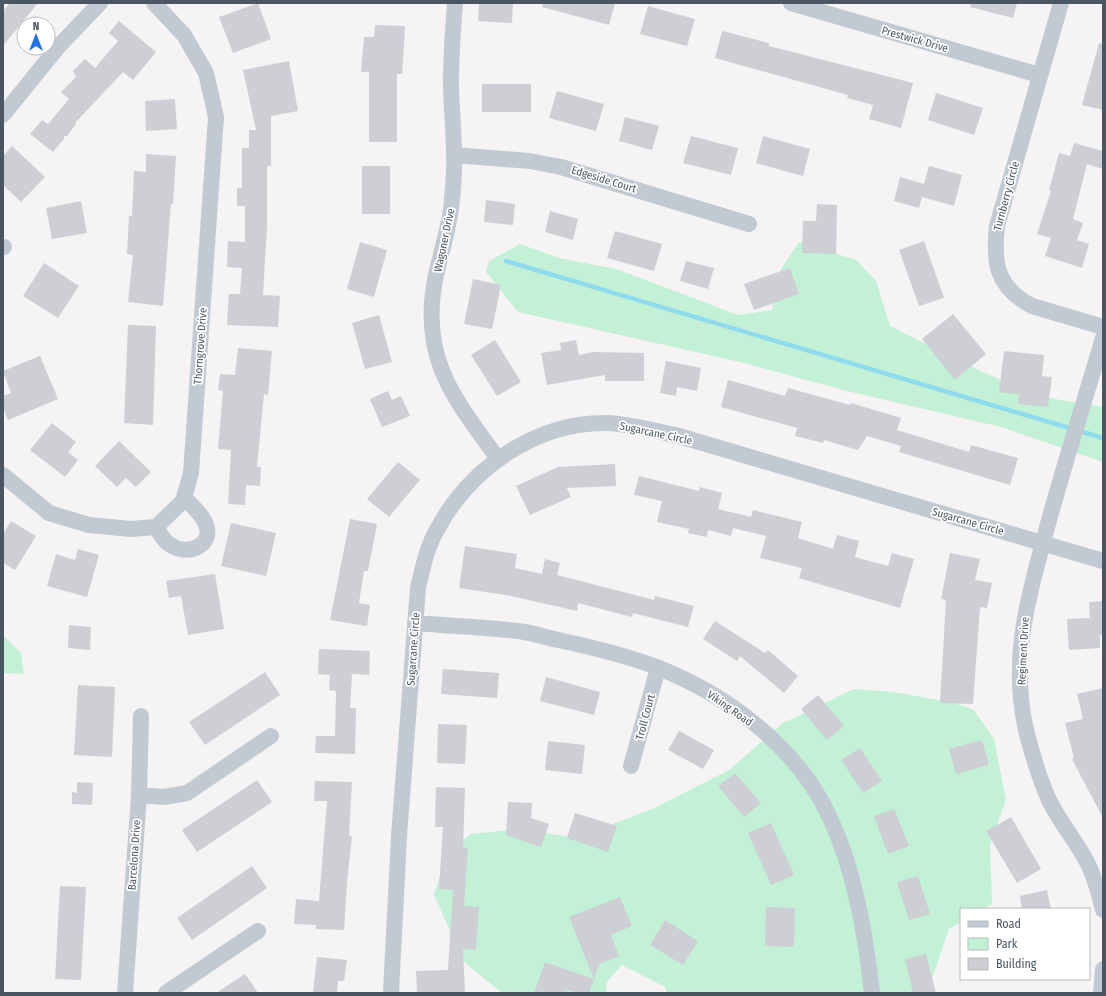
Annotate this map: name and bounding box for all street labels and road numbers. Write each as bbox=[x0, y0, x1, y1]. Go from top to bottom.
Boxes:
street label: Prestwick Drive bbox=[880, 24, 950, 55]
street label: Turnberry Circle bbox=[991, 160, 1022, 232]
street label: Edgeside Court bbox=[570, 163, 638, 196]
street label: Wagoner Drive bbox=[431, 207, 458, 273]
street label: Thorngrove Drive bbox=[191, 307, 210, 385]
street label: Sugarcane Circle bbox=[618, 419, 693, 448]
street label: Sugarcane Circle bbox=[931, 505, 1005, 538]
street label: Sugarcane Circle bbox=[404, 612, 423, 686]
street label: Regiment Drive bbox=[1015, 617, 1032, 686]
street label: Viking Road bbox=[704, 688, 755, 729]
street label: Troll Court bbox=[633, 692, 658, 741]
street label: Barcelona Drive bbox=[126, 819, 143, 891]

